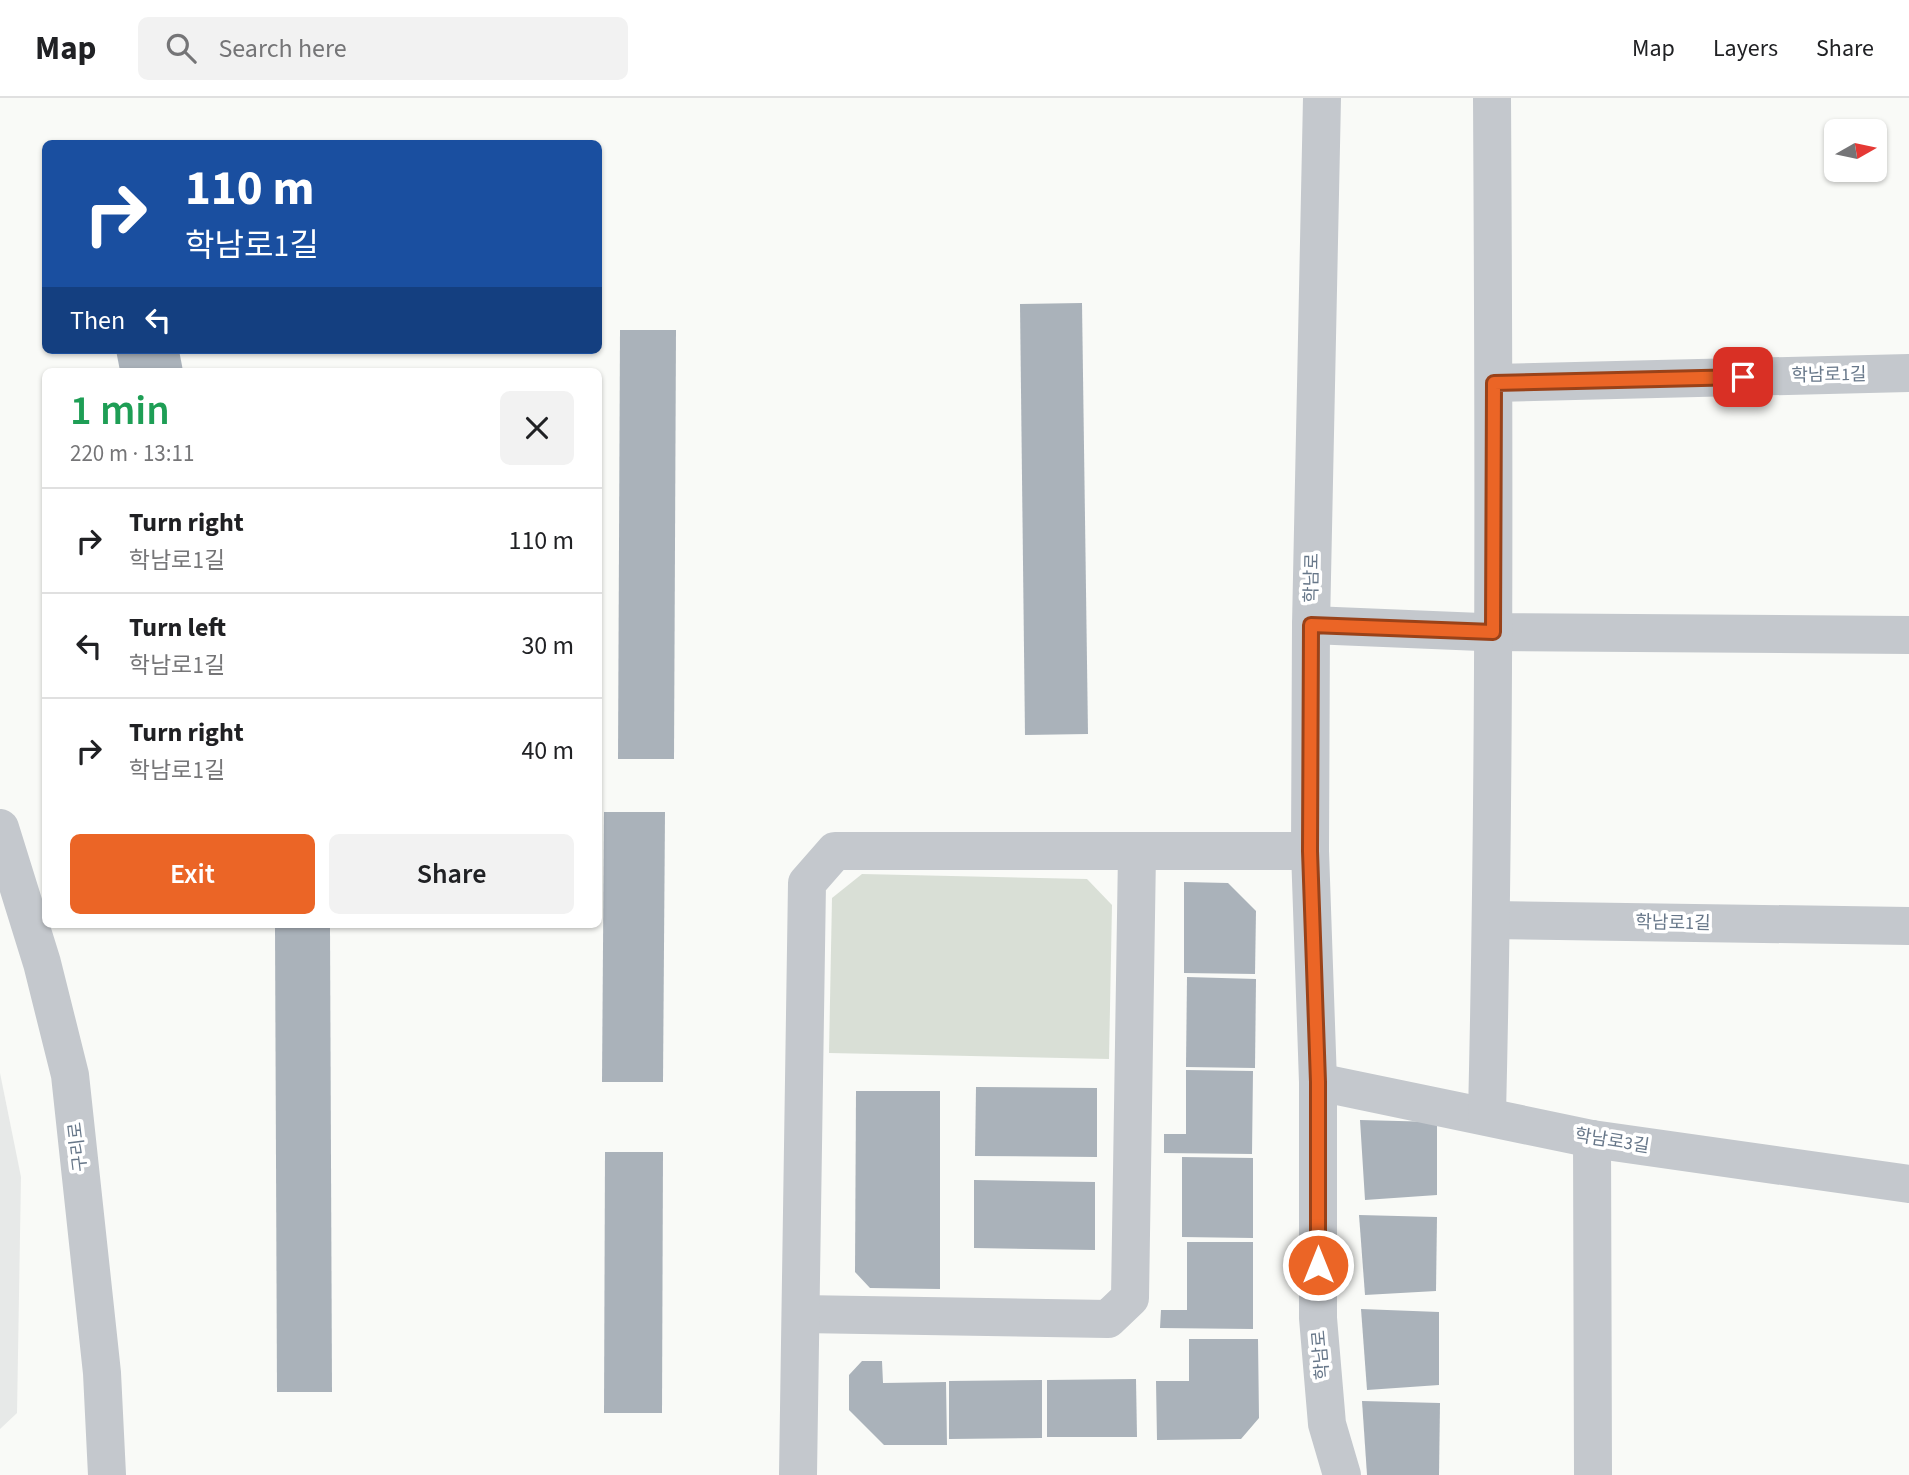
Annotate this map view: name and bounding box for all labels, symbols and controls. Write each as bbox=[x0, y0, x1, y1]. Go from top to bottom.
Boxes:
search box bbox=[138, 17, 628, 80]
text: Map bbox=[35, 25, 96, 72]
icon: search bbox=[162, 29, 200, 67]
text: Search here bbox=[218, 30, 347, 67]
text: Map bbox=[1632, 31, 1675, 66]
text: Layers bbox=[1713, 31, 1778, 66]
text: Share bbox=[1816, 31, 1874, 66]
north arrow bbox=[1824, 119, 1886, 182]
map controls bbox=[1824, 119, 1887, 182]
text: 110 m bbox=[185, 154, 314, 224]
icon: right bbox=[70, 168, 161, 259]
text: 학남로1길 bbox=[185, 223, 319, 269]
icon: left bbox=[139, 301, 177, 339]
text: Then bbox=[70, 302, 125, 339]
pin bbox=[1713, 347, 1773, 407]
icon: arrive bbox=[1724, 358, 1762, 396]
street label: 학남로1길 bbox=[1791, 362, 1867, 388]
text: 1 min bbox=[70, 381, 170, 441]
button: close bbox=[500, 391, 574, 465]
text: 220 m · 13:11 bbox=[70, 437, 194, 470]
text: Turn right bbox=[129, 504, 244, 541]
icon: right bbox=[70, 522, 108, 560]
text: 110 m bbox=[508, 522, 574, 559]
text: 학남로1길 bbox=[129, 544, 225, 577]
street label: 학남로 bbox=[1299, 553, 1325, 603]
text: Turn left bbox=[129, 609, 226, 646]
icon: left bbox=[70, 627, 108, 665]
text: 30 m bbox=[521, 627, 574, 664]
text: 학남로1길 bbox=[129, 649, 225, 682]
text: Turn right bbox=[129, 714, 244, 751]
icon: right bbox=[70, 732, 108, 770]
text: 40 m bbox=[521, 732, 574, 769]
text: 학남로1길 bbox=[129, 754, 225, 787]
button: Exit bbox=[70, 834, 315, 914]
button: Share bbox=[329, 834, 574, 914]
street label: 학남로1길 bbox=[1635, 910, 1711, 936]
street label: 구리로 bbox=[63, 1121, 93, 1173]
street label: 학남로3길 bbox=[1573, 1123, 1651, 1159]
position arrow bbox=[1281, 1228, 1355, 1302]
street label: 학남로 bbox=[1306, 1329, 1336, 1381]

